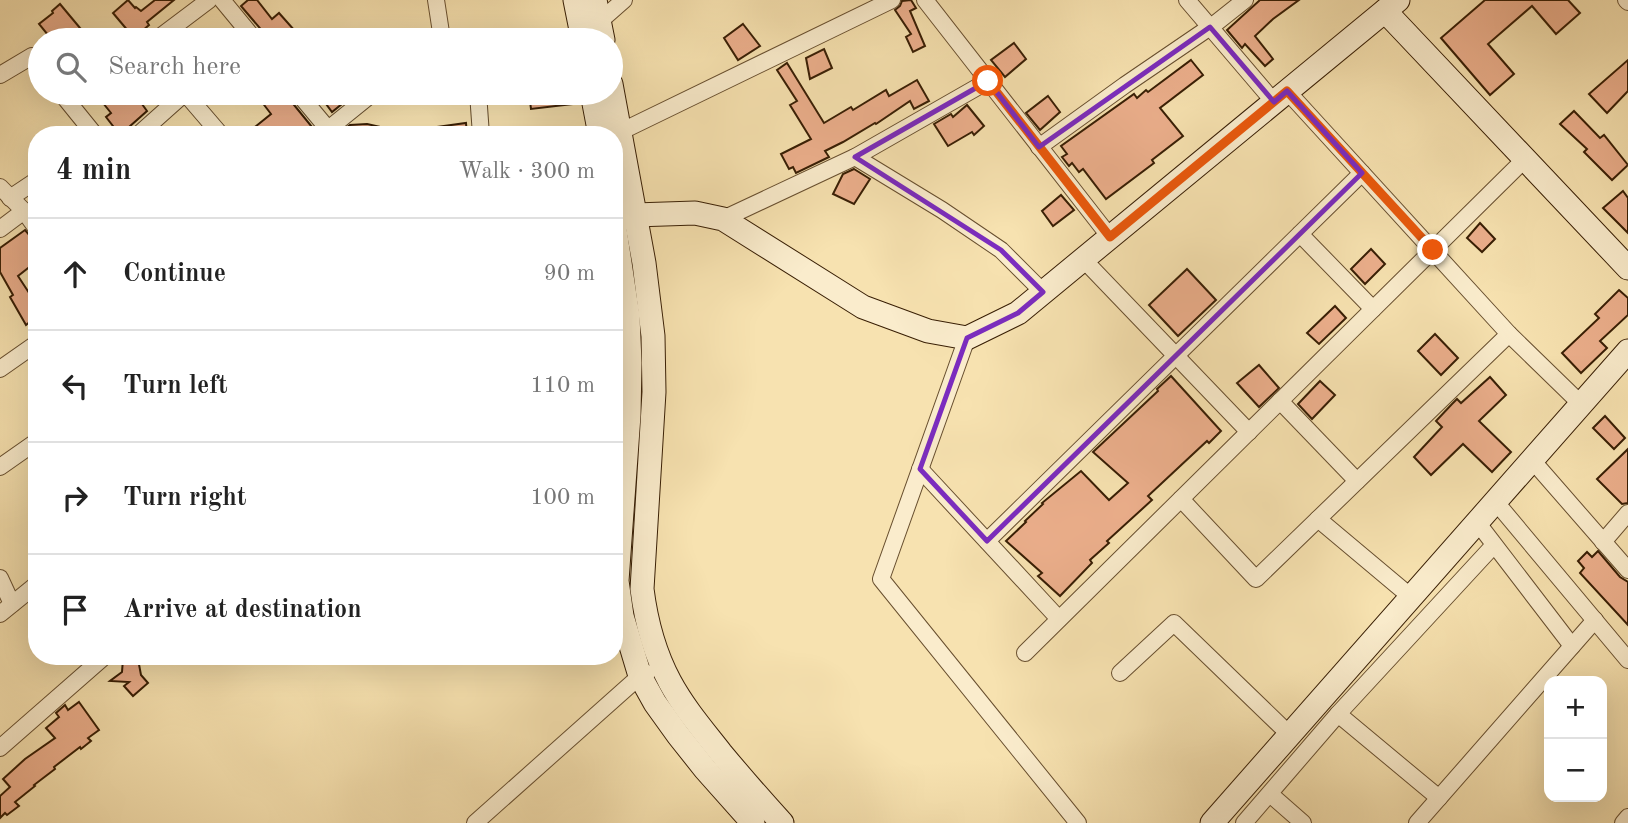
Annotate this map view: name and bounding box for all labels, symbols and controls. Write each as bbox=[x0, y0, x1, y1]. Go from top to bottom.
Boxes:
search box bbox=[28, 28, 623, 105]
icon: search bbox=[52, 48, 90, 86]
text: Search here bbox=[108, 54, 241, 80]
route start bbox=[972, 65, 1003, 96]
text: 4 min bbox=[56, 156, 131, 186]
text: Walk · 300 m bbox=[459, 160, 595, 183]
route end bbox=[1417, 234, 1448, 265]
icon: ahead bbox=[56, 255, 94, 293]
text: Continue bbox=[123, 261, 226, 287]
text: 90 m bbox=[544, 262, 595, 285]
icon: left bbox=[56, 367, 94, 405]
text: Turn left bbox=[123, 373, 228, 399]
text: 110 m bbox=[530, 374, 595, 397]
icon: right bbox=[56, 479, 94, 517]
text: Turn right bbox=[123, 485, 246, 511]
text: 100 m bbox=[530, 486, 595, 509]
icon: arrive bbox=[56, 591, 94, 629]
text: Arrive at destination bbox=[123, 597, 362, 623]
map controls bbox=[1544, 676, 1607, 802]
button: + bbox=[1544, 676, 1607, 739]
button: − bbox=[1544, 739, 1607, 802]

